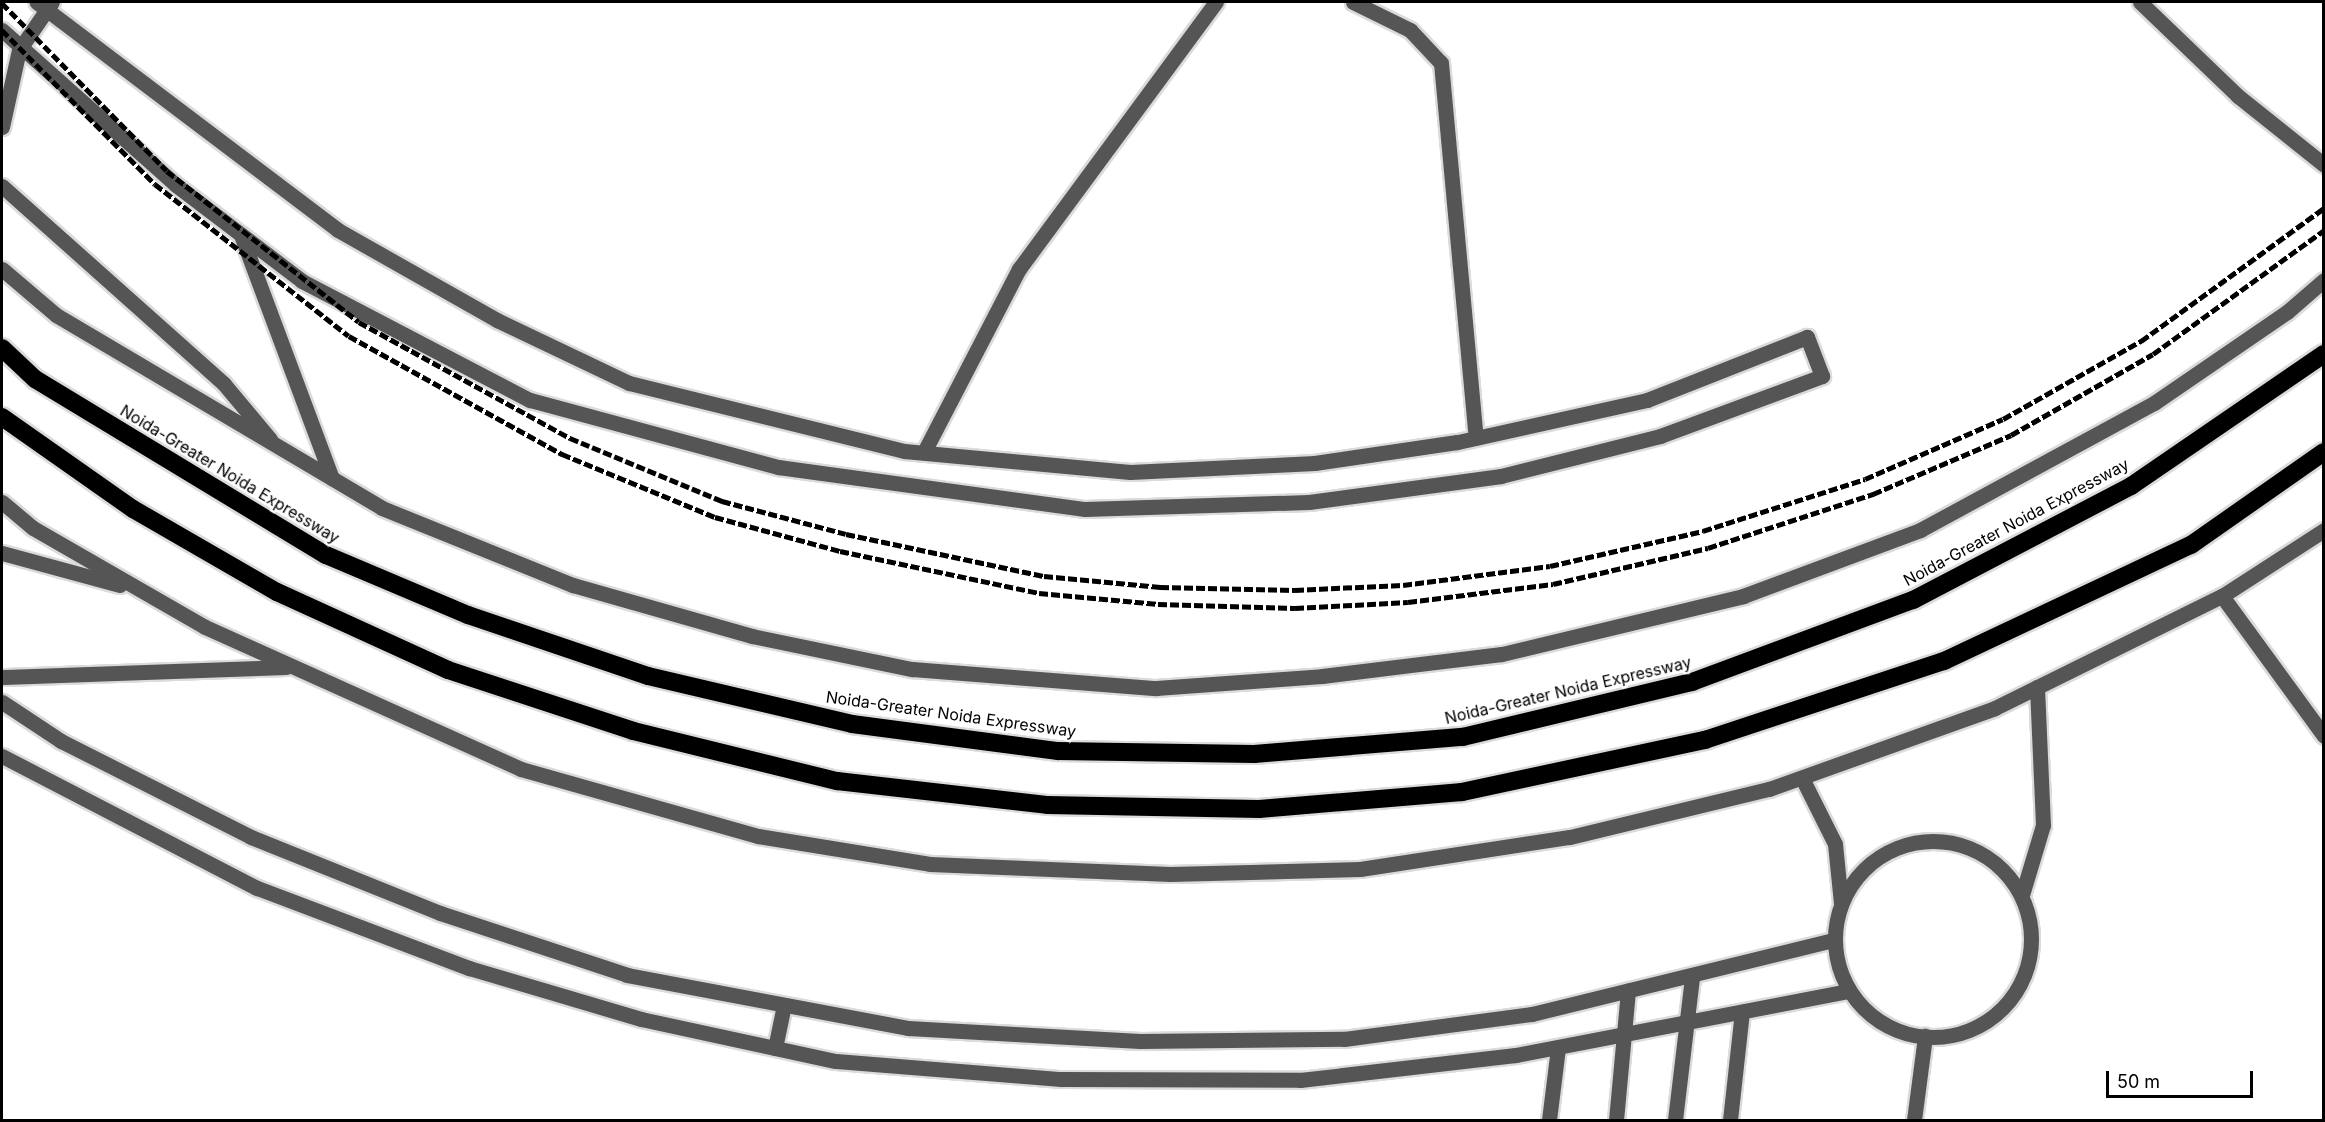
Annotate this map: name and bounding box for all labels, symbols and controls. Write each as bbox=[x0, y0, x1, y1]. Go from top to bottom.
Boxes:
street label: Noida-Greater Noida Expressway bbox=[117, 401, 343, 547]
street label: Noida-Greater Noida Expressway bbox=[1900, 454, 2132, 590]
street label: Noida-Greater Noida Expressway bbox=[1443, 652, 1693, 728]
street label: Noida-Greater Noida Expressway bbox=[825, 687, 1077, 741]
scale bar bbox=[2109, 1059, 2256, 1097]
text: 50 m bbox=[2117, 1071, 2160, 1092]

